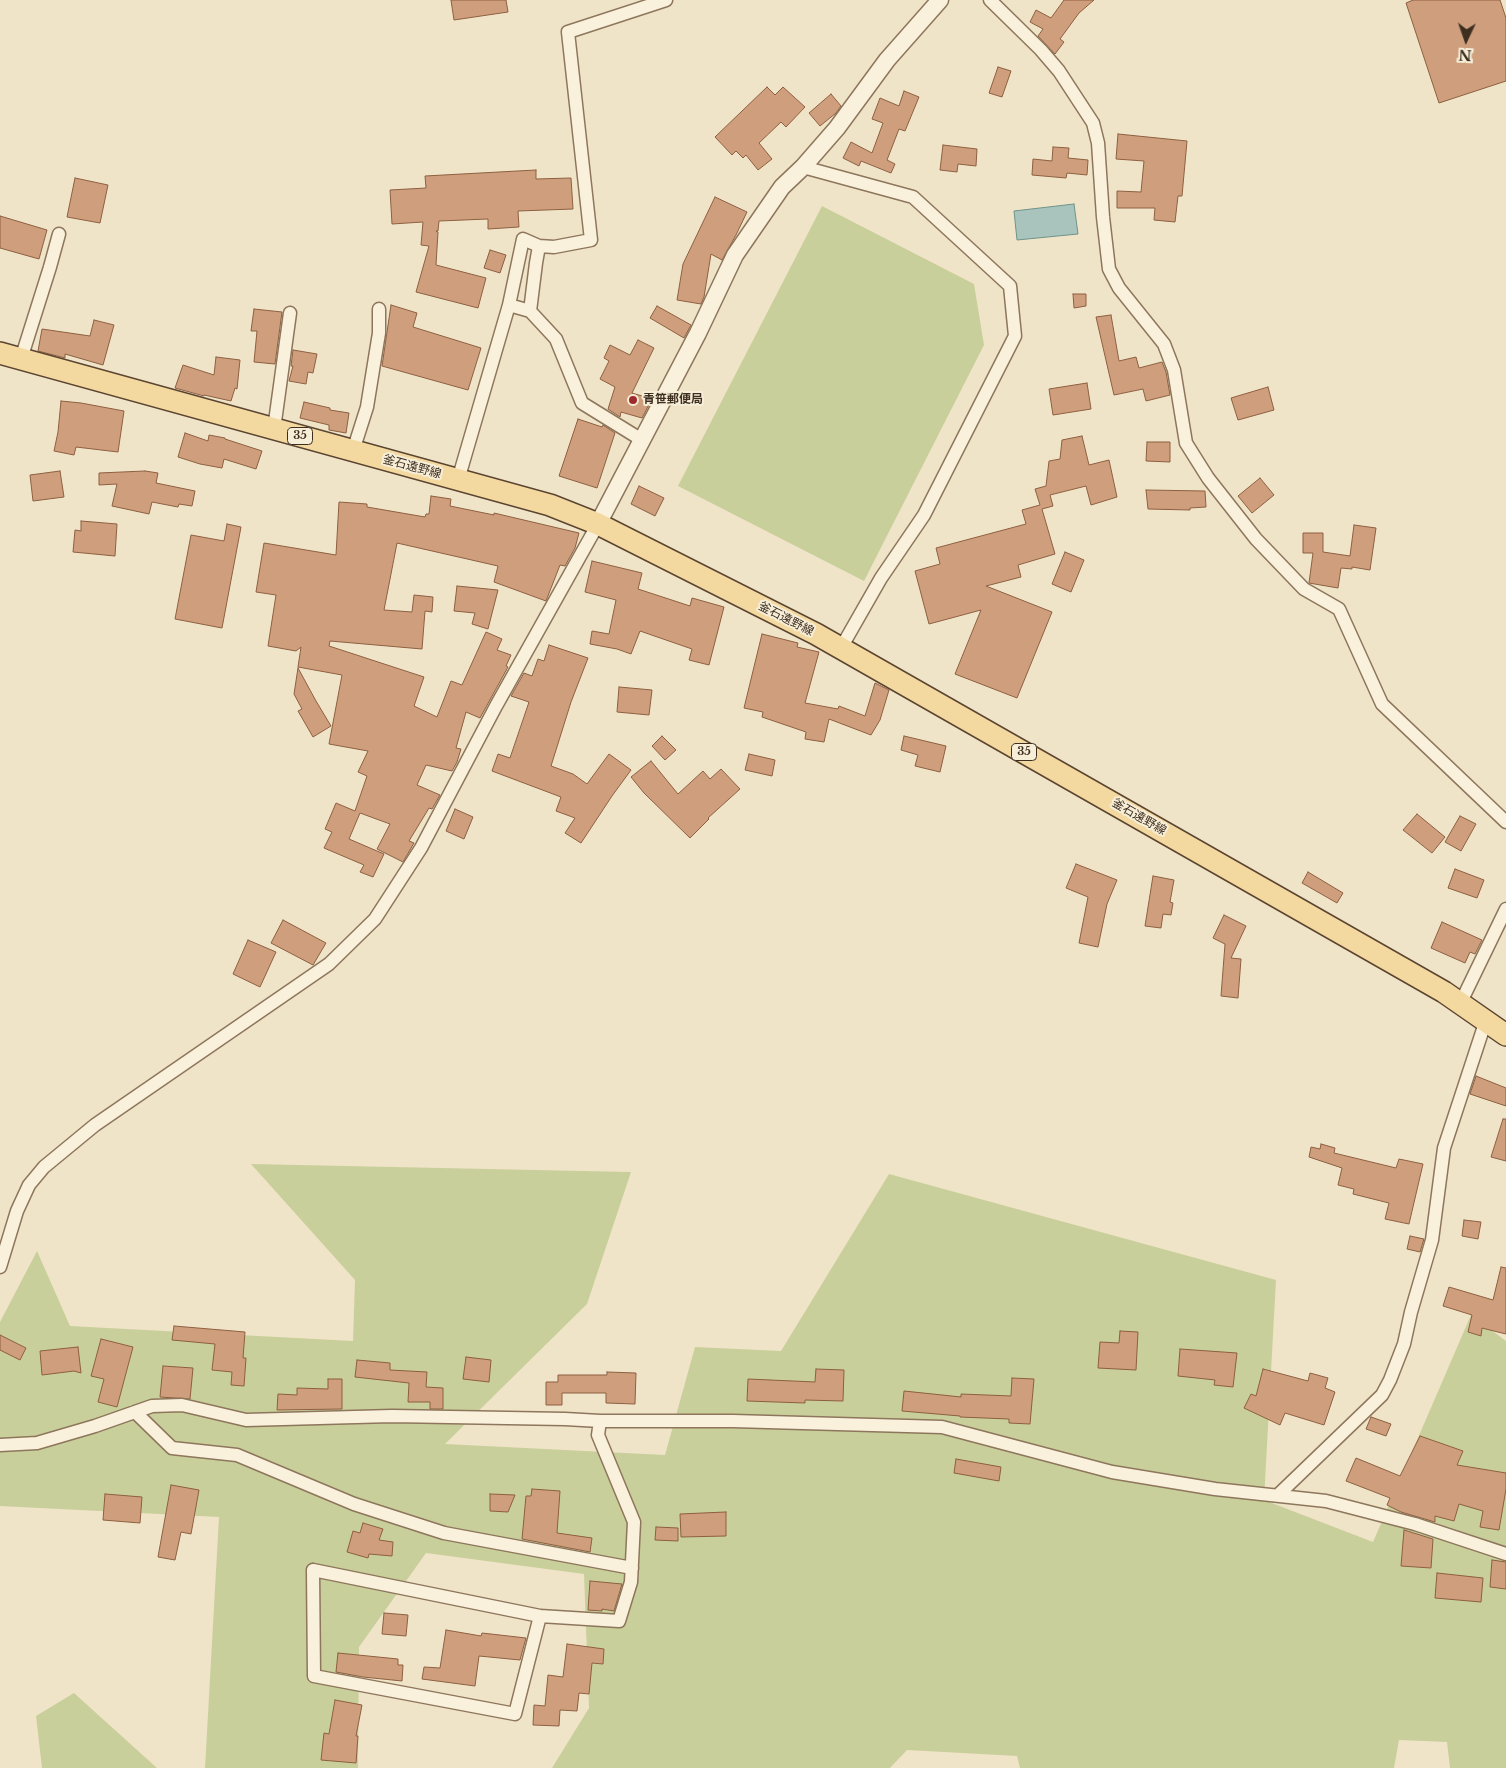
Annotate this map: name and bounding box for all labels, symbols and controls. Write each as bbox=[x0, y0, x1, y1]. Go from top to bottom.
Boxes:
north arrow bbox=[1441, 15, 1491, 65]
text: N bbox=[1458, 46, 1472, 64]
place label: 青笹郵便局 bbox=[643, 393, 703, 407]
marker: 青笹郵便局 bbox=[627, 394, 639, 406]
road number: 35 bbox=[288, 428, 312, 444]
street label: 釜石遠野線 bbox=[381, 452, 443, 482]
street label: 釜石遠野線 bbox=[756, 599, 816, 639]
road number: 35 bbox=[1012, 744, 1036, 760]
street label: 釜石遠野線 bbox=[1109, 796, 1169, 838]

